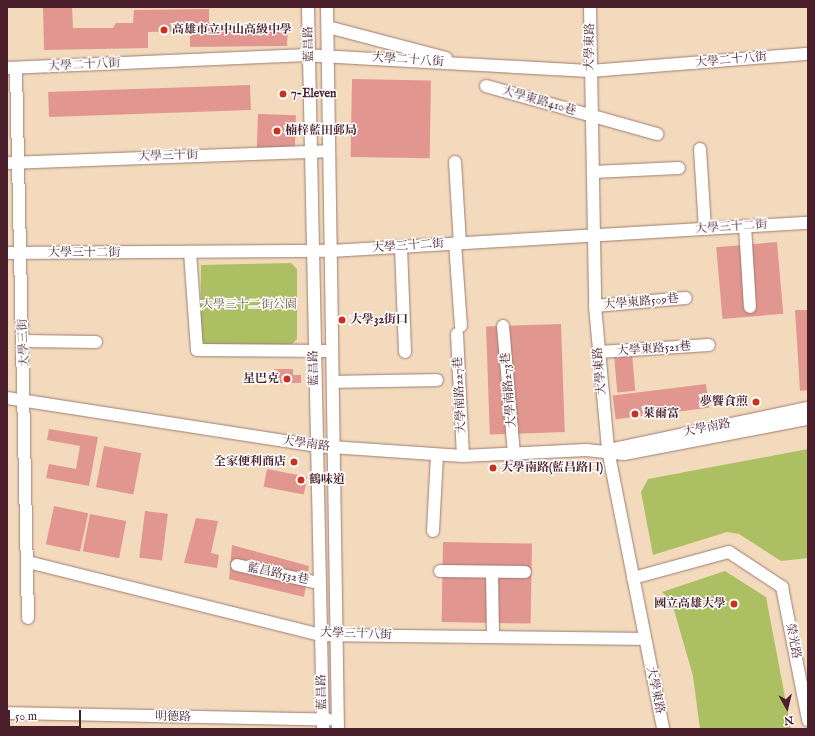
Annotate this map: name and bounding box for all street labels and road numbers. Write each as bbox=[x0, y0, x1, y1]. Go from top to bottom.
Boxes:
street label: 大學東路 bbox=[582, 23, 598, 71]
street label: 藍昌路 bbox=[301, 26, 317, 62]
street label: 大學二十八街 bbox=[372, 50, 444, 70]
street label: 大學二十八街 bbox=[695, 50, 767, 70]
street label: 大學二十八街 bbox=[48, 56, 120, 74]
street label: 大學東路410巷 bbox=[500, 84, 578, 118]
street label: 大學三十街 bbox=[138, 148, 198, 164]
street label: 大學三十二街 bbox=[695, 217, 767, 237]
street label: 大學三十二街 bbox=[372, 236, 444, 256]
street label: 大學三十二街 bbox=[48, 246, 120, 260]
street label: 大學東路509巷 bbox=[603, 292, 679, 312]
street label: 大學三街 bbox=[16, 319, 32, 367]
street label: 大學東路521巷 bbox=[616, 339, 692, 359]
street label: 大學東路 bbox=[591, 346, 609, 396]
street label: 藍昌路 bbox=[306, 350, 322, 386]
street label: 大學南路273巷 bbox=[499, 352, 519, 428]
street label: 大學南路227巷 bbox=[451, 356, 469, 434]
street label: 大學南路 bbox=[682, 416, 732, 440]
street label: 大學南路 bbox=[281, 434, 331, 454]
street label: 藍昌路532巷 bbox=[246, 560, 310, 588]
street label: 榮光路 bbox=[782, 622, 804, 660]
street label: 大學三十八街 bbox=[320, 626, 392, 642]
street label: 大學東路 bbox=[643, 665, 667, 715]
street label: 藍昌路 bbox=[314, 674, 330, 710]
street label: 明德路 bbox=[155, 709, 191, 725]

